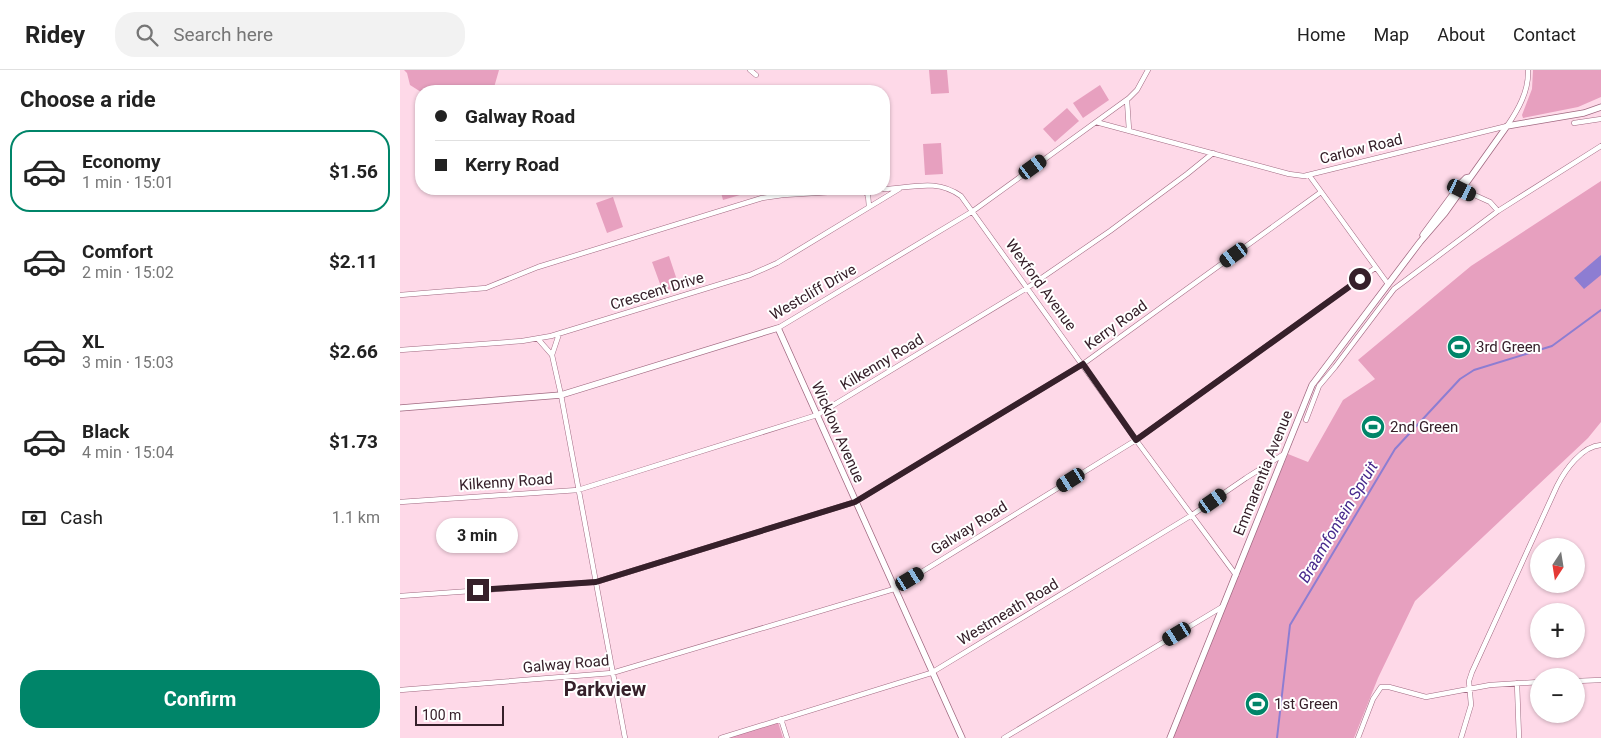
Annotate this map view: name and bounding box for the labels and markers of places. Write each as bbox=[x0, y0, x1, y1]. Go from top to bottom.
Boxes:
sports icon: 3rd Green bbox=[1446, 334, 1472, 360]
place label: 3rd Green bbox=[1476, 338, 1541, 356]
sports icon: 2nd Green bbox=[1360, 414, 1386, 440]
place label: 2nd Green bbox=[1390, 418, 1458, 436]
sports icon: 1st Green bbox=[1244, 691, 1270, 717]
place label: 1st Green bbox=[1274, 695, 1338, 713]

